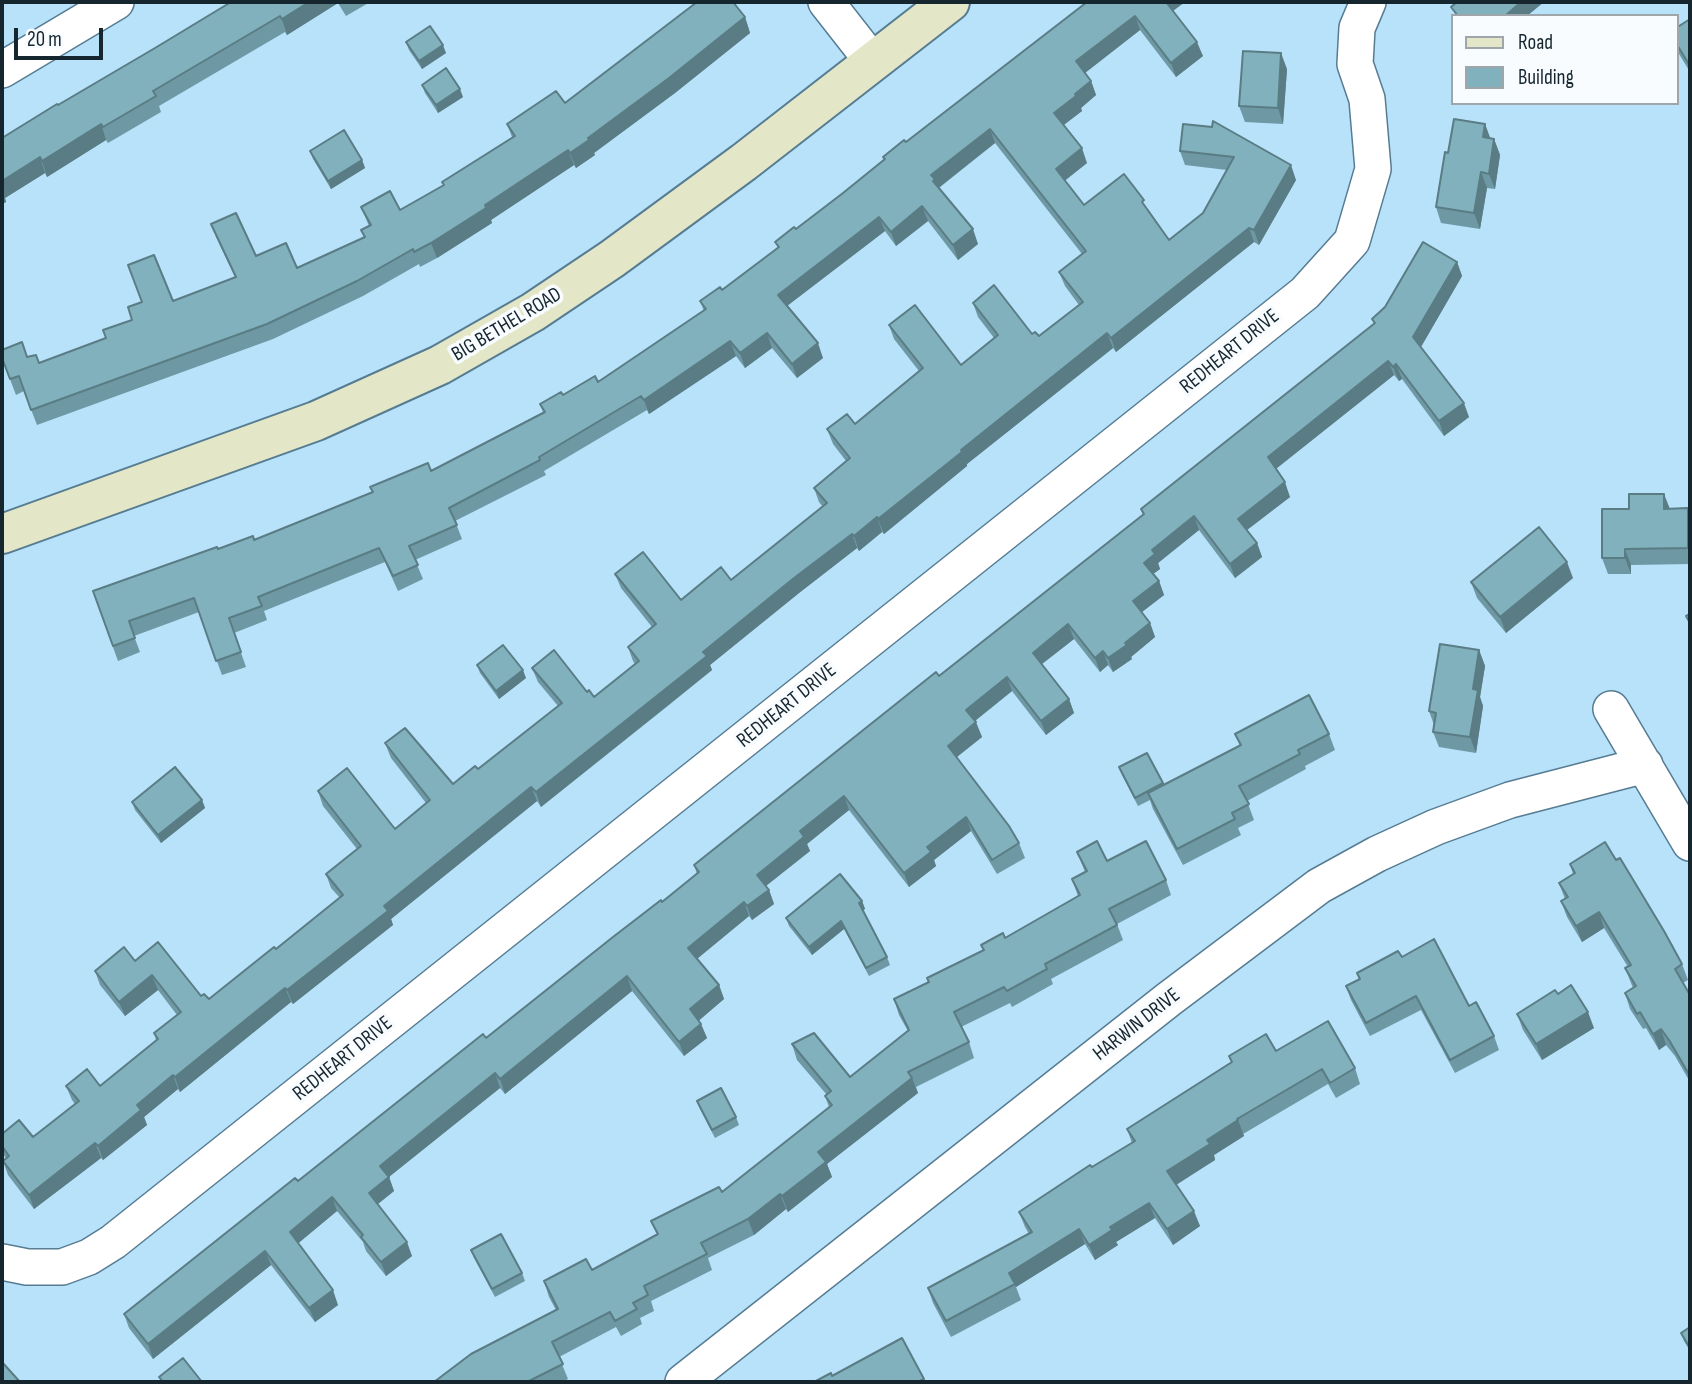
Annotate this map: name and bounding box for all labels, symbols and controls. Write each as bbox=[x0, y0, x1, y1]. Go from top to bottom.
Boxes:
scale bar bbox=[18, 14, 107, 58]
legend bbox=[1450, 14, 1678, 105]
text: 20 m bbox=[27, 27, 62, 52]
text: Road bbox=[1518, 30, 1553, 55]
text: Building bbox=[1518, 65, 1574, 90]
street label: BIG BETHEL ROAD bbox=[448, 282, 566, 368]
street label: REDHEART DRIVE bbox=[1175, 304, 1285, 400]
street label: REDHEART DRIVE bbox=[732, 658, 842, 754]
street label: HARWIN DRIVE bbox=[1088, 983, 1186, 1067]
street label: REDHEART DRIVE bbox=[288, 1011, 398, 1107]

